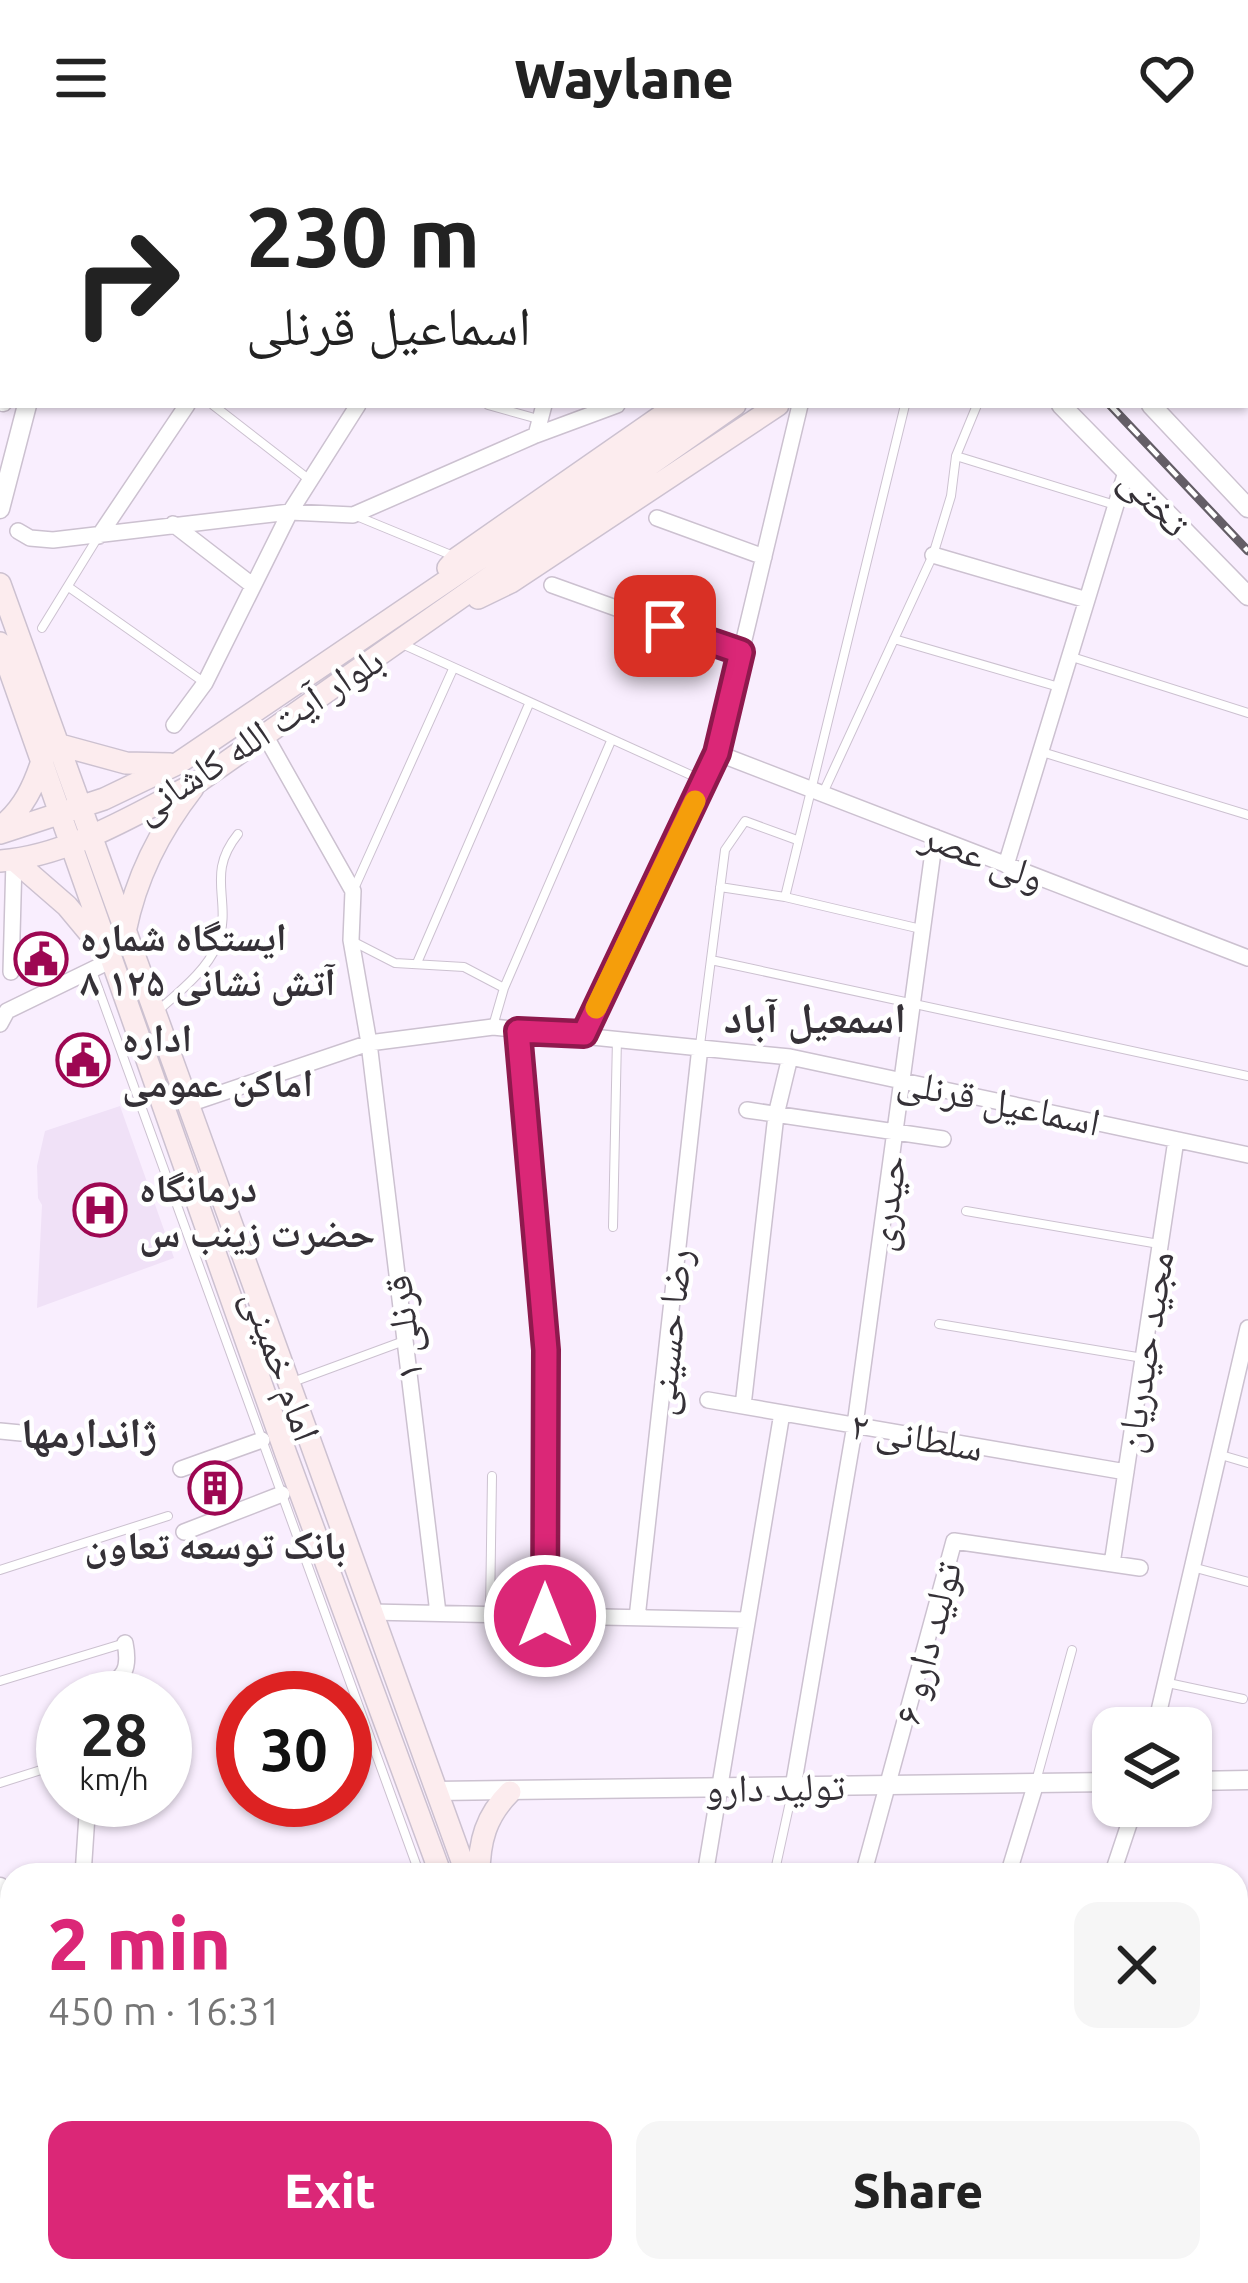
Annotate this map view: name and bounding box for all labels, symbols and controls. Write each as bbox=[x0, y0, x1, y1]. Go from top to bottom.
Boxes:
icon: menu bbox=[48, 45, 114, 111]
icon: heart bbox=[1134, 45, 1200, 111]
text: Waylane bbox=[514, 48, 734, 108]
text: 230 m bbox=[246, 189, 480, 283]
icon: right bbox=[48, 204, 204, 360]
text: اسماعیل قرنلی bbox=[246, 295, 531, 355]
street label: تختی bbox=[1109, 457, 1199, 547]
pin bbox=[614, 575, 716, 677]
icon: arrive bbox=[632, 593, 698, 659]
street label: بلوار آیت الله کاشانی bbox=[125, 637, 392, 833]
street label: ولی عصر bbox=[913, 812, 1051, 902]
place label: ایستگاه شماره ۸ آتش نشانی ۱۲۵ bbox=[80, 915, 336, 1006]
public building icon: ایستگاه شماره ۸ آتش نشانی ۱۲۵ bbox=[13, 931, 69, 987]
district label: اسمعیل آباد bbox=[724, 994, 906, 1044]
place label: اداره اماکن عمومی bbox=[122, 1016, 313, 1107]
public building icon: اداره اماکن عمومی bbox=[55, 1032, 111, 1088]
street label: اسماعیل قرنلی bbox=[893, 1058, 1104, 1147]
street label: حیدری bbox=[857, 1152, 916, 1254]
place label: درمانگاه حضرت زینب س bbox=[139, 1166, 375, 1257]
hospital icon: درمانگاه حضرت زینب س bbox=[72, 1182, 128, 1238]
street label: رضا حسینی bbox=[638, 1246, 703, 1418]
street label: مجید حیدریان bbox=[1106, 1248, 1184, 1456]
street label: قرنلی ۱ bbox=[375, 1273, 434, 1383]
street label: امام خمینی bbox=[230, 1283, 330, 1449]
street label: ۲ سلطانی bbox=[847, 1403, 987, 1472]
district label: ژاندارمها bbox=[21, 1409, 157, 1457]
building icon: بانک توسعه تعاون bbox=[187, 1460, 243, 1516]
place label: بانک توسعه تعاون bbox=[84, 1523, 346, 1569]
position arrow bbox=[482, 1553, 608, 1679]
street label: تولید دارو ۶ bbox=[884, 1557, 970, 1729]
speed limit sign: 30 bbox=[216, 1671, 372, 1827]
text: 28 bbox=[80, 1700, 148, 1767]
map controls bbox=[1092, 1707, 1212, 1827]
button: layers bbox=[1092, 1707, 1212, 1827]
text: km/h bbox=[79, 1762, 149, 1796]
street label: تولید دارو bbox=[705, 1764, 845, 1811]
button: close bbox=[1074, 1902, 1200, 2028]
text: 2 min bbox=[48, 1903, 231, 1984]
text: 450 m · 16:31 bbox=[48, 1989, 282, 2032]
button: Exit bbox=[48, 2121, 612, 2259]
button: Share bbox=[636, 2121, 1200, 2259]

